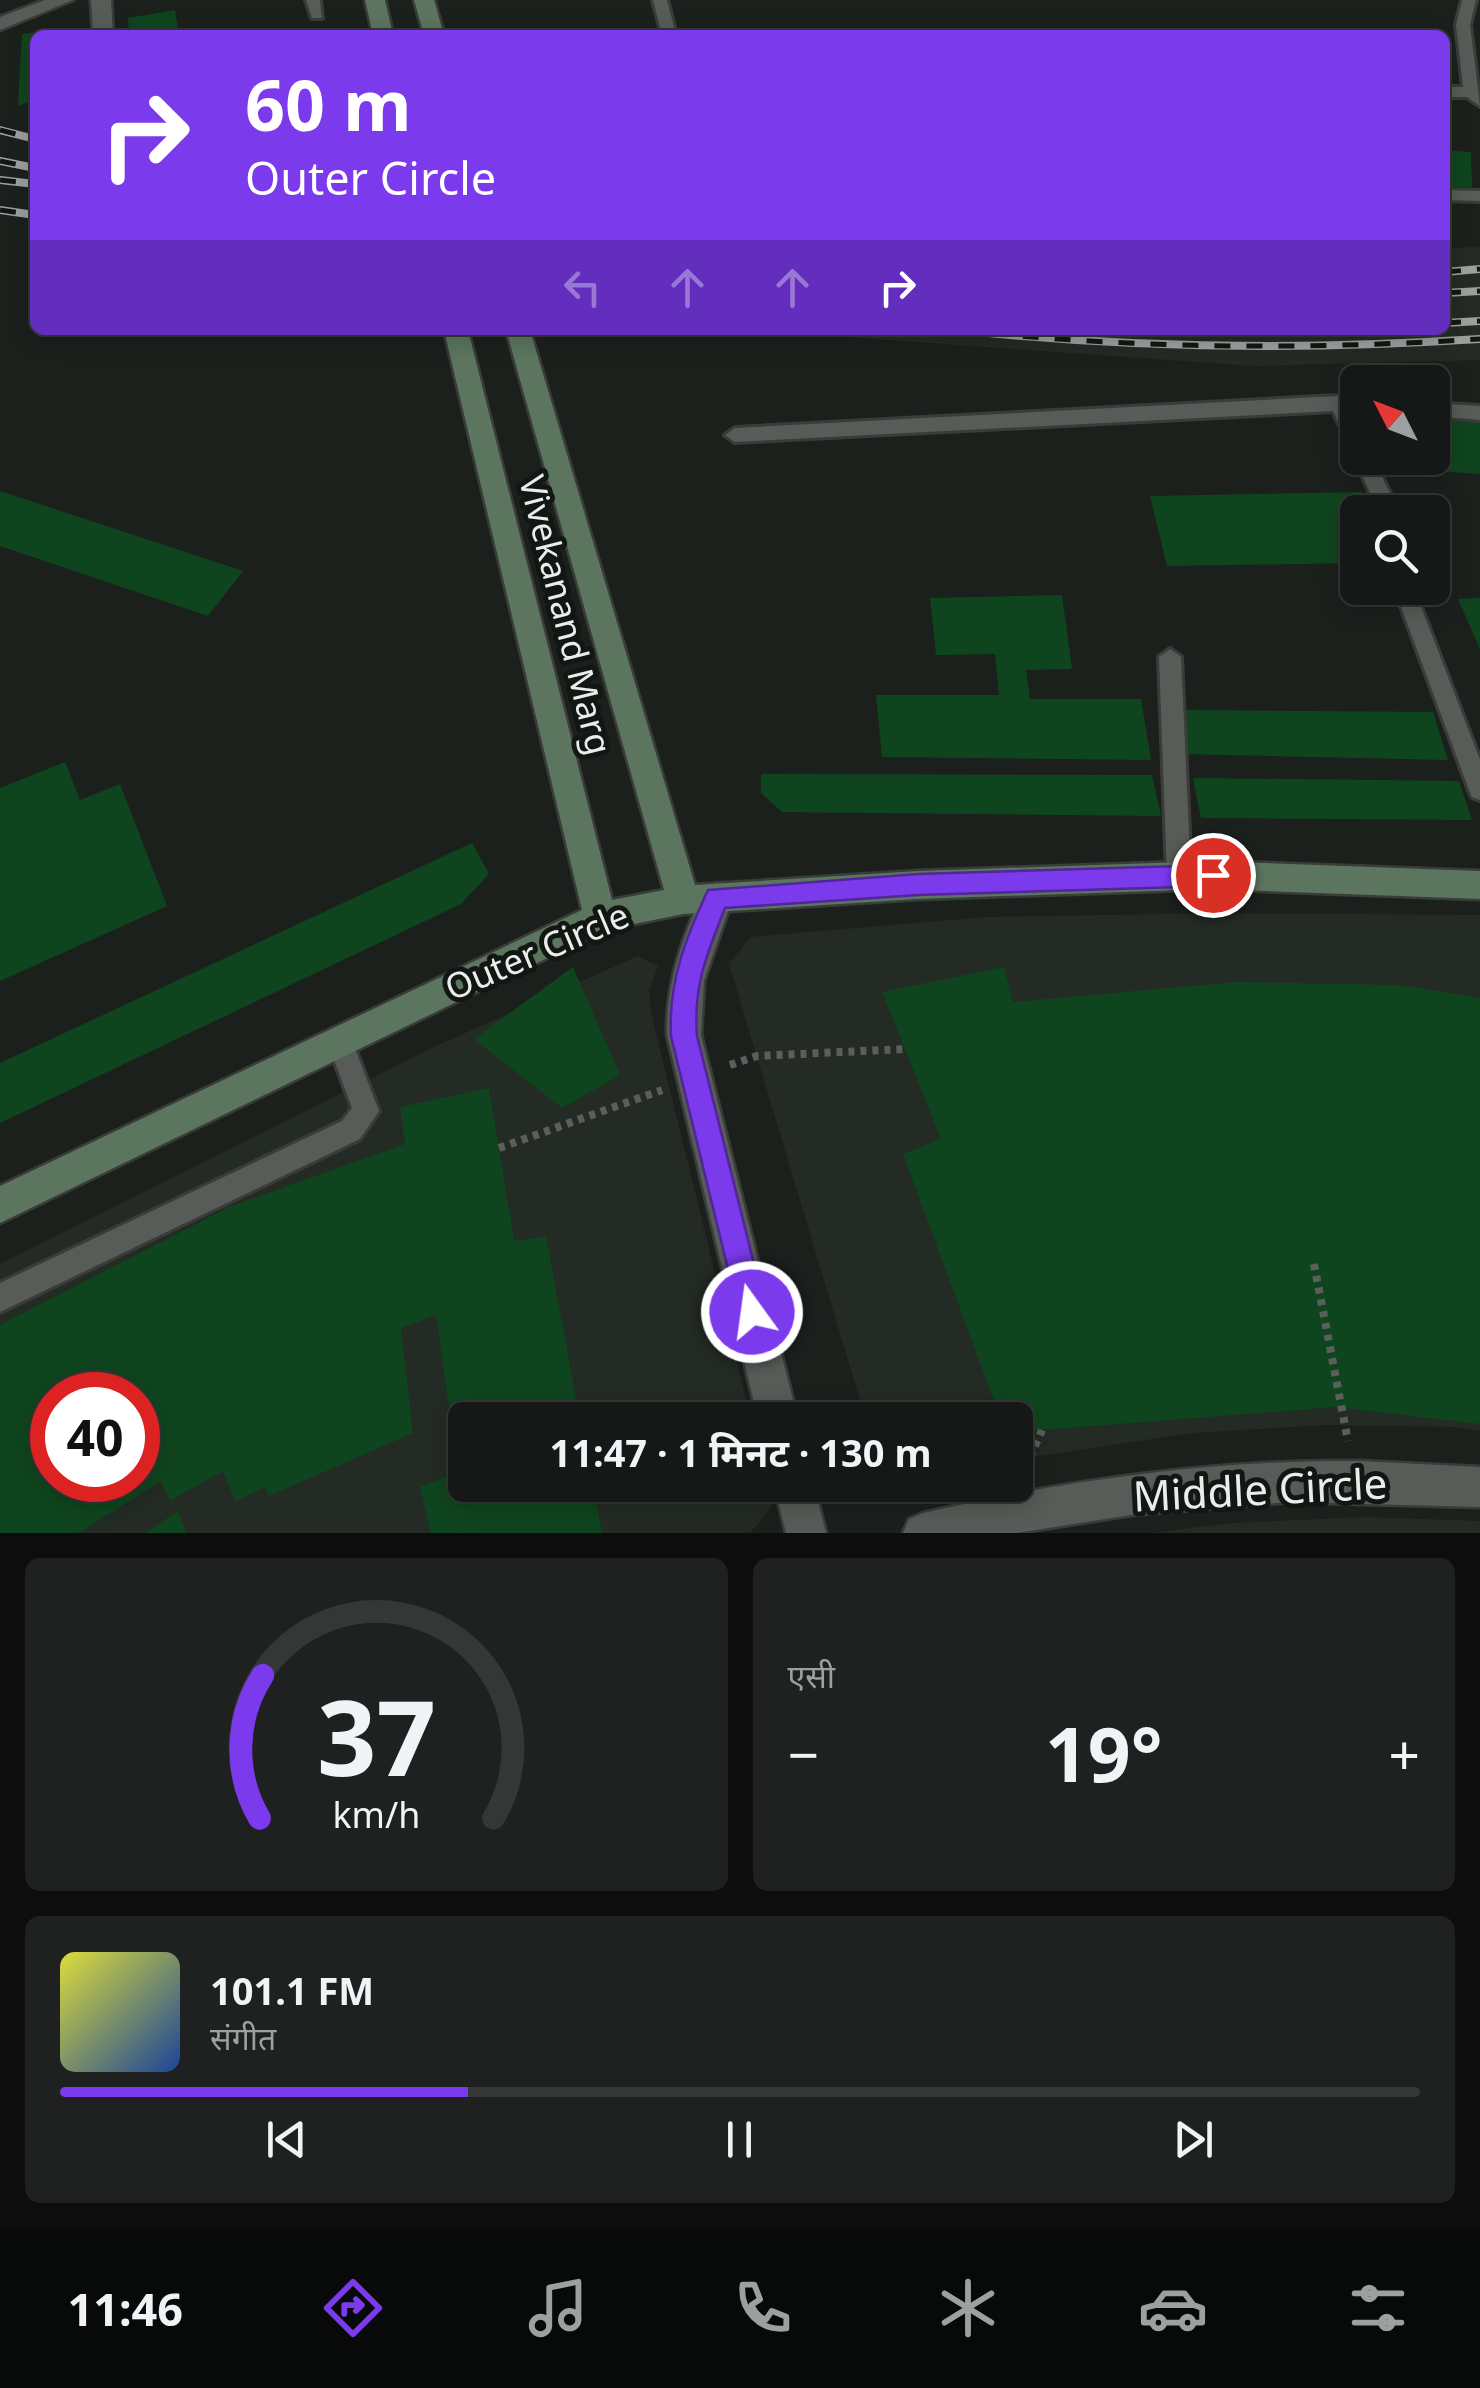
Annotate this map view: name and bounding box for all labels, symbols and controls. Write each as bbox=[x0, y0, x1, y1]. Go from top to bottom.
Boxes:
text: 60 m bbox=[245, 56, 412, 152]
icon: right bbox=[80, 70, 210, 200]
text: Outer Circle bbox=[245, 147, 496, 208]
icon: left bbox=[555, 260, 610, 315]
icon: ahead bbox=[660, 260, 715, 315]
icon: ahead bbox=[765, 260, 820, 315]
icon: right bbox=[870, 260, 925, 315]
north arrow bbox=[1340, 365, 1450, 475]
map controls bbox=[1340, 365, 1450, 605]
street label: Vivekanand Marg bbox=[509, 470, 624, 759]
button: search bbox=[1340, 495, 1450, 605]
pin bbox=[1171, 833, 1256, 918]
icon: arrive bbox=[1186, 848, 1241, 903]
street label: Outer Circle bbox=[437, 891, 636, 1010]
position arrow bbox=[700, 1260, 804, 1364]
speed limit sign: 40 bbox=[30, 1372, 160, 1502]
text: 11:47 · 1 मिनट · 130 m bbox=[549, 1426, 932, 1478]
street label: Middle Circle bbox=[1131, 1453, 1389, 1524]
text: एसी bbox=[788, 1654, 835, 1697]
text: 37 bbox=[317, 1665, 436, 1806]
text: 19° bbox=[1045, 1702, 1163, 1804]
text: − bbox=[788, 1716, 819, 1791]
text: + bbox=[1389, 1716, 1420, 1791]
text: km/h bbox=[332, 1790, 420, 1838]
text: 101.1 FM bbox=[210, 1964, 374, 2016]
text: संगीत bbox=[210, 2016, 276, 2059]
icon: previous bbox=[259, 2112, 314, 2167]
icon: pause bbox=[712, 2112, 767, 2167]
icon: next bbox=[1166, 2112, 1221, 2167]
icon: directions bbox=[318, 2273, 388, 2343]
icon: music bbox=[523, 2273, 593, 2343]
icon: phone bbox=[728, 2273, 798, 2343]
icon: climate bbox=[933, 2273, 1003, 2343]
icon: car bbox=[1138, 2273, 1208, 2343]
icon: filters bbox=[1343, 2273, 1413, 2343]
text: 11:46 bbox=[67, 2278, 183, 2339]

